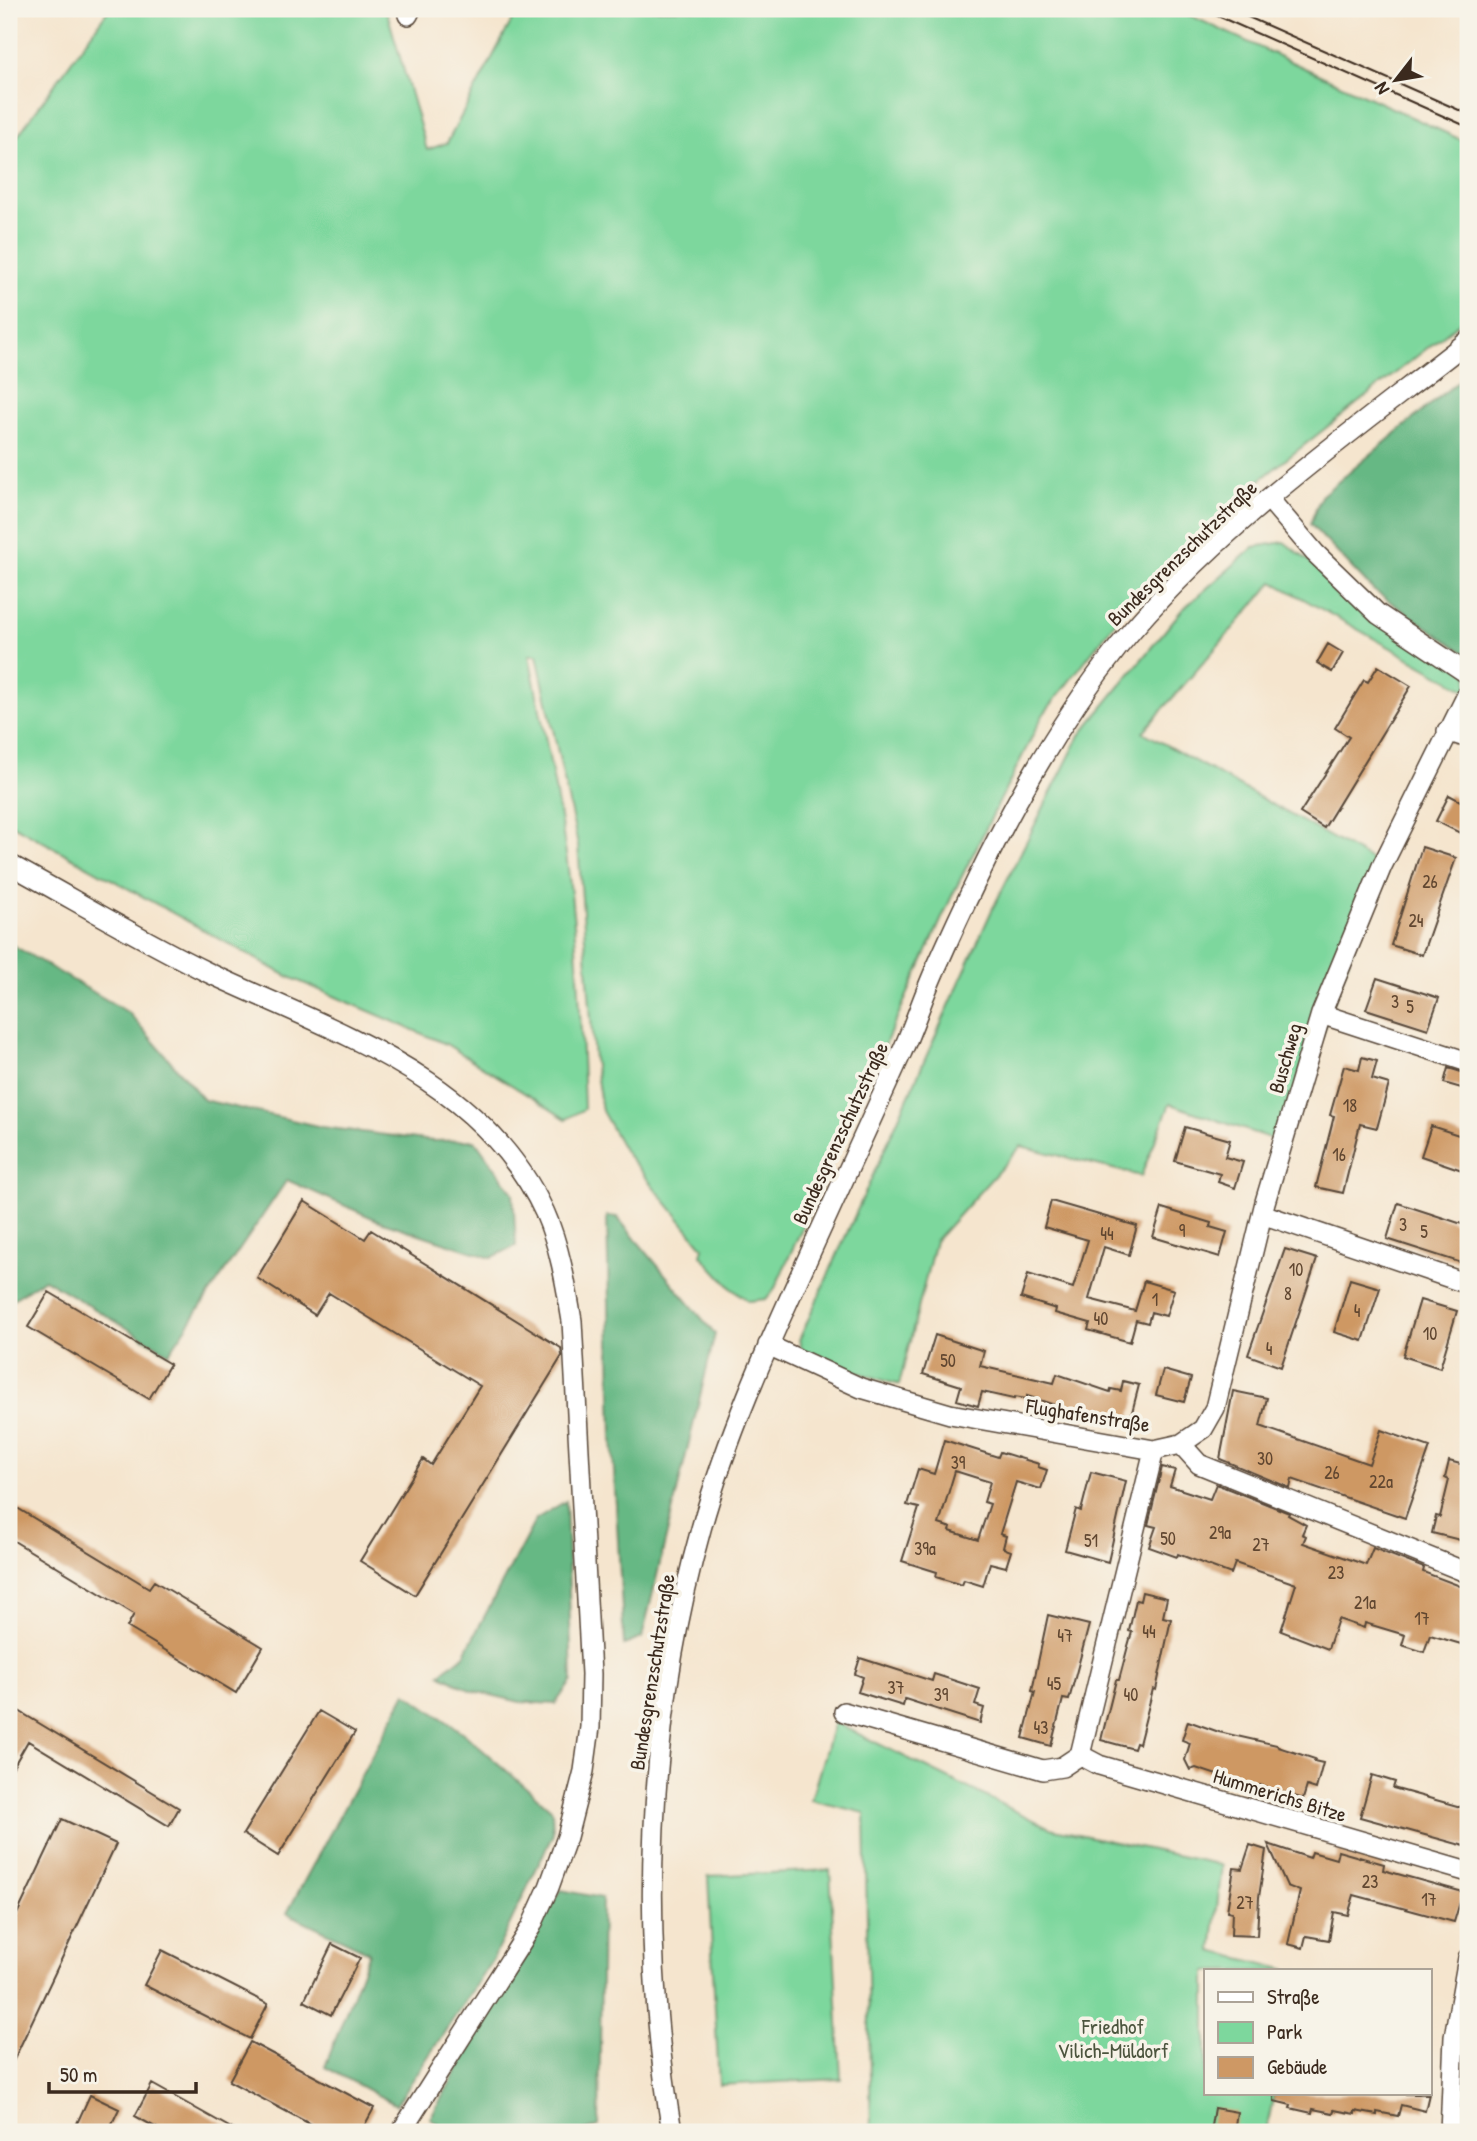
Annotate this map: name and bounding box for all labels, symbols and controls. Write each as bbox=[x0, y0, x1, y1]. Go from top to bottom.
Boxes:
north arrow bbox=[1362, 46, 1432, 116]
text: N bbox=[1368, 78, 1395, 100]
street label: Bundesgrenzschutzstraße bbox=[1101, 474, 1263, 632]
house number: 26 bbox=[1422, 869, 1438, 894]
house number: 24 bbox=[1408, 908, 1424, 933]
house number: 3 bbox=[1391, 989, 1399, 1014]
house number: 5 bbox=[1406, 994, 1414, 1019]
street label: Buschweg bbox=[1261, 1020, 1309, 1096]
street label: Bundesgrenzschutzstraße bbox=[785, 1037, 895, 1229]
house number: 18 bbox=[1343, 1093, 1357, 1118]
house number: 16 bbox=[1332, 1142, 1346, 1167]
house number: 3 bbox=[1399, 1212, 1407, 1237]
house number: 9 bbox=[1179, 1218, 1186, 1243]
house number: 5 bbox=[1420, 1219, 1428, 1244]
house number: 44 bbox=[1100, 1221, 1114, 1246]
house number: 10 bbox=[1289, 1257, 1303, 1282]
house number: 8 bbox=[1284, 1281, 1292, 1306]
house number: 1 bbox=[1152, 1287, 1158, 1312]
house number: 4 bbox=[1354, 1298, 1361, 1323]
house number: 40 bbox=[1094, 1306, 1108, 1331]
house number: 10 bbox=[1423, 1321, 1437, 1346]
house number: 4 bbox=[1266, 1336, 1273, 1361]
house number: 50 bbox=[940, 1348, 956, 1373]
street label: Flughafenstraße bbox=[1023, 1391, 1152, 1439]
house number: 30 bbox=[1257, 1446, 1273, 1471]
house number: 39 bbox=[951, 1450, 966, 1475]
house number: 26 bbox=[1324, 1460, 1340, 1485]
house number: 22a bbox=[1369, 1469, 1393, 1494]
house number: 29a bbox=[1209, 1520, 1231, 1545]
house number: 50 bbox=[1160, 1526, 1176, 1551]
house number: 51 bbox=[1084, 1528, 1098, 1553]
house number: 27 bbox=[1252, 1532, 1270, 1557]
house number: 39a bbox=[914, 1536, 936, 1561]
house number: 23 bbox=[1328, 1560, 1344, 1585]
street label: Bundesgrenzschutzstraße bbox=[622, 1572, 682, 1772]
house number: 21a bbox=[1354, 1590, 1376, 1615]
house number: 17 bbox=[1414, 1606, 1430, 1631]
house number: 44 bbox=[1142, 1619, 1156, 1644]
house number: 47 bbox=[1057, 1623, 1073, 1648]
house number: 45 bbox=[1047, 1671, 1062, 1696]
house number: 37 bbox=[888, 1675, 905, 1700]
house number: 39 bbox=[934, 1682, 949, 1707]
house number: 40 bbox=[1124, 1682, 1138, 1707]
house number: 43 bbox=[1034, 1715, 1048, 1740]
street label: Hummerichs Bitze bbox=[1210, 1761, 1350, 1829]
house number: 23 bbox=[1362, 1869, 1378, 1894]
house number: 17 bbox=[1421, 1887, 1437, 1912]
house number: 27 bbox=[1236, 1890, 1254, 1915]
legend bbox=[1204, 1969, 1432, 2096]
text: Straße bbox=[1267, 1982, 1320, 2011]
park label: Friedhof Vilich-Müldorf bbox=[1057, 2012, 1169, 2065]
text: Park bbox=[1267, 2017, 1302, 2046]
scale bar bbox=[49, 2050, 196, 2094]
text: Gebäude bbox=[1267, 2052, 1327, 2081]
text: 50 m bbox=[60, 2060, 97, 2089]

